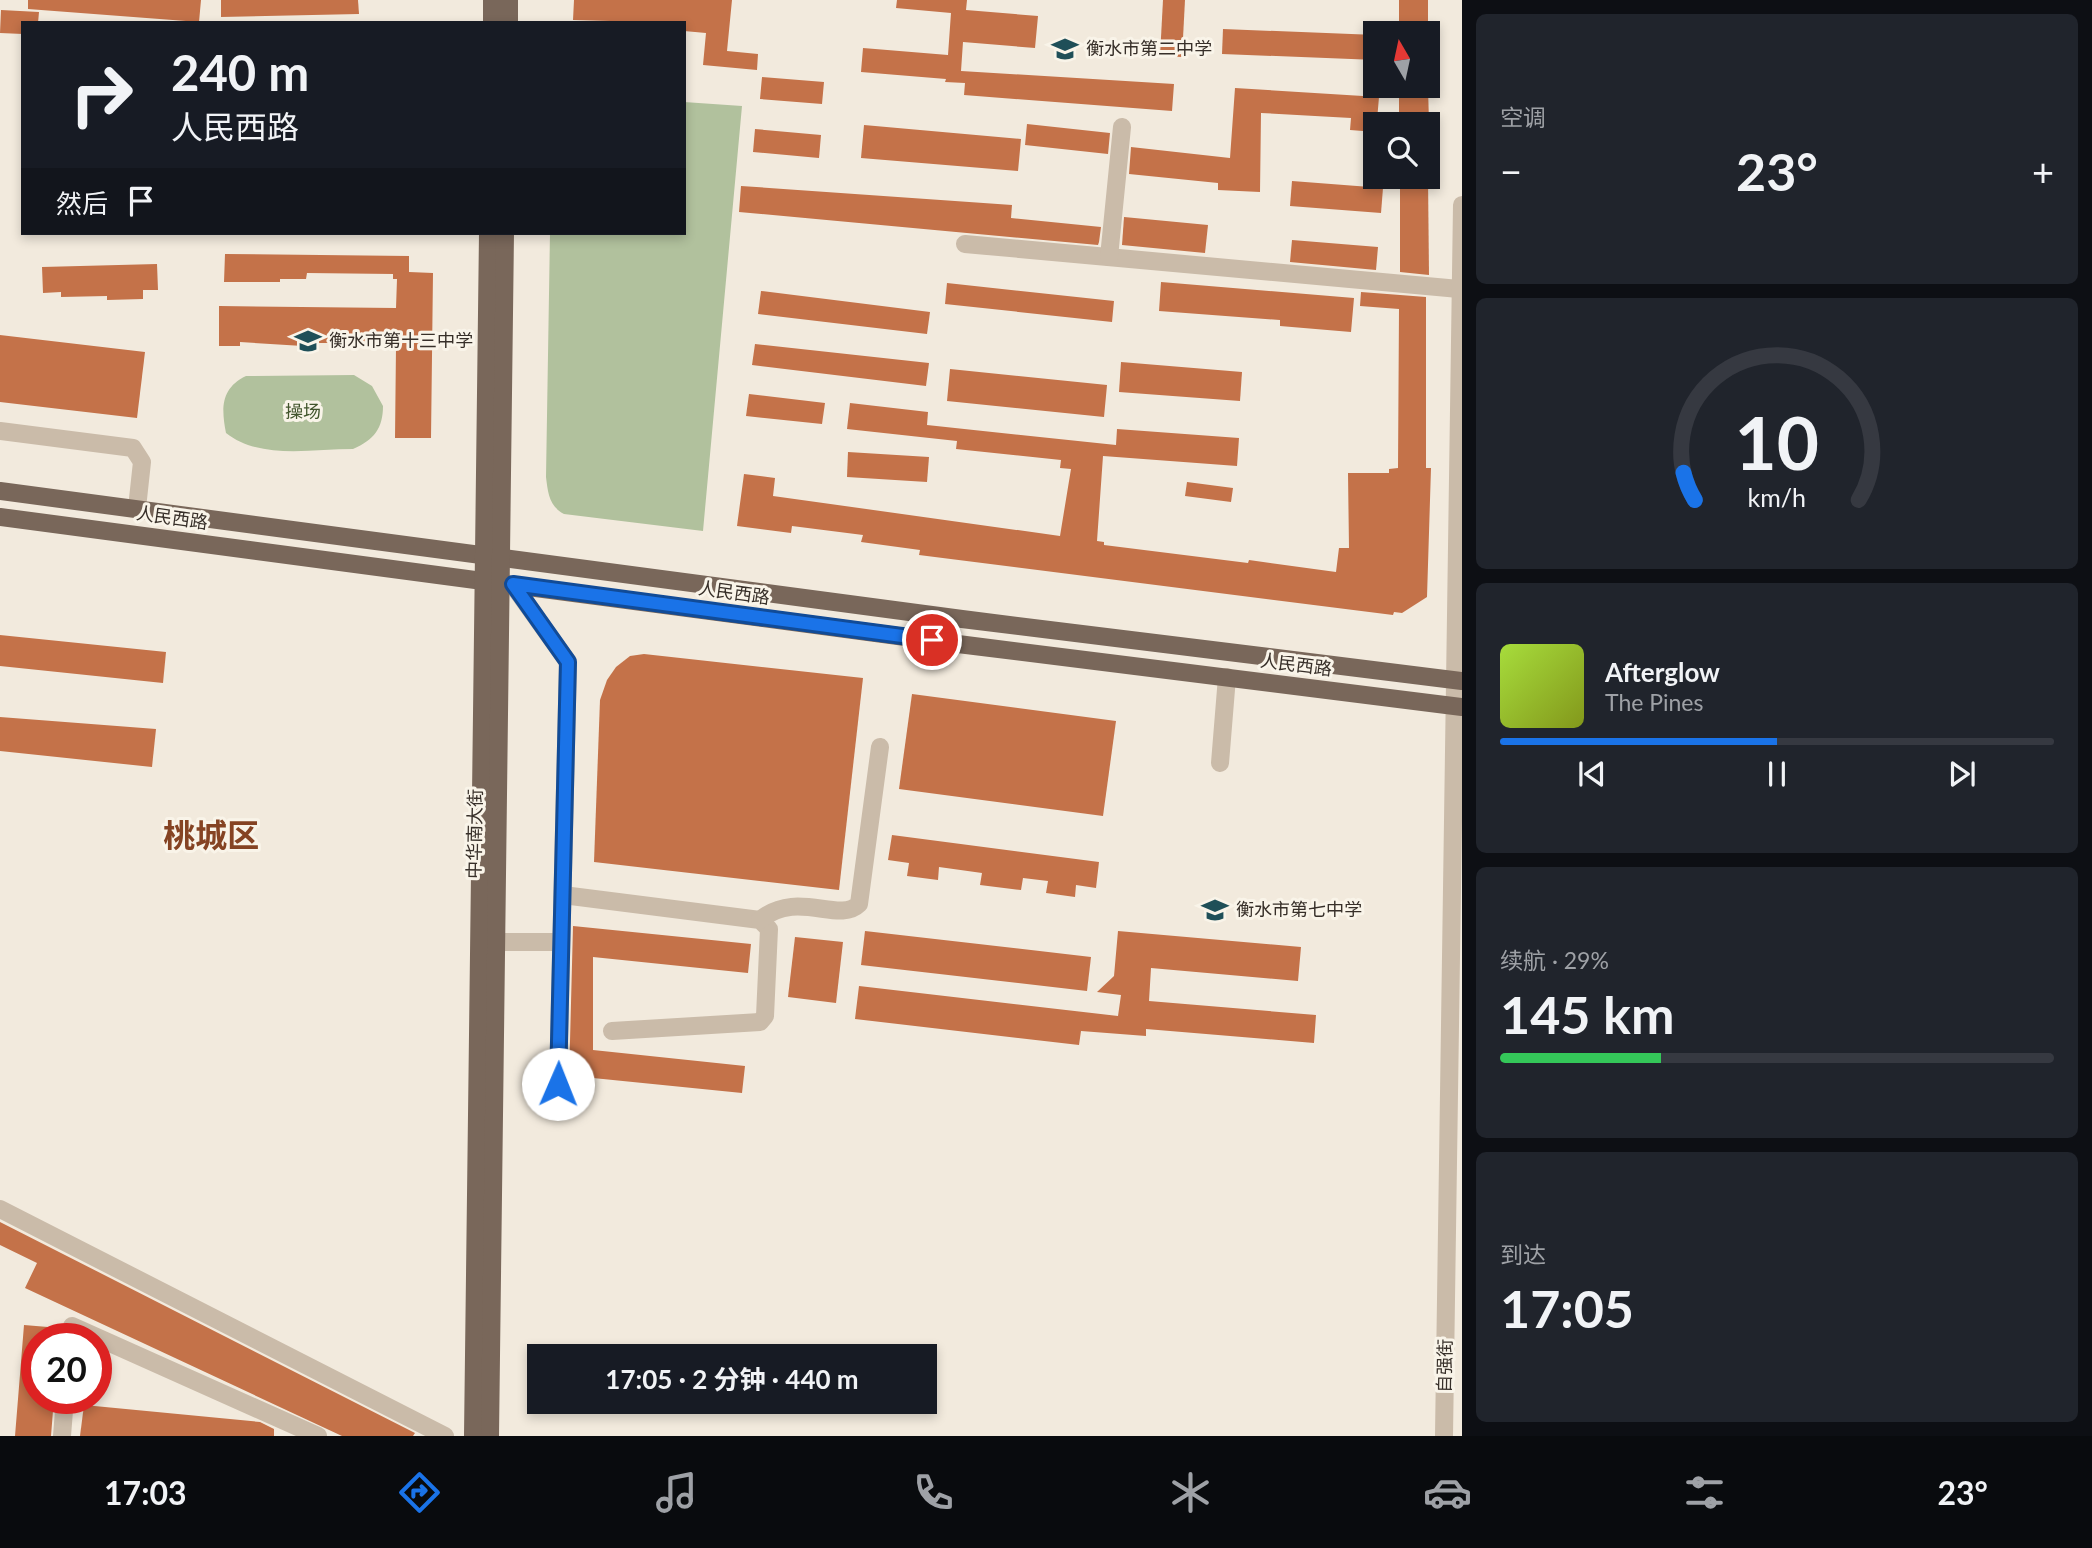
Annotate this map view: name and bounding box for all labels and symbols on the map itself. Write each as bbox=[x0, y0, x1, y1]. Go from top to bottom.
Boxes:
north arrow bbox=[1363, 21, 1440, 98]
school or university icon: 衡水市第二中学 bbox=[1050, 34, 1080, 64]
place label: 衡水市第二中学 bbox=[1086, 37, 1212, 59]
school or university icon: 衡水市第十三中学 bbox=[293, 326, 323, 356]
place label: 衡水市第十三中学 bbox=[329, 329, 473, 351]
park label: 操场 bbox=[285, 400, 321, 422]
street label: 人民西路 bbox=[135, 501, 209, 533]
street label: 人民西路 bbox=[697, 576, 771, 608]
pin bbox=[902, 610, 962, 670]
street label: 人民西路 bbox=[1259, 649, 1333, 679]
street label: 中华南大街 bbox=[462, 789, 486, 879]
district label: 桃城区 bbox=[163, 815, 259, 854]
school or university icon: 衡水市第七中学 bbox=[1200, 895, 1230, 925]
place label: 衡水市第七中学 bbox=[1236, 898, 1362, 920]
position arrow bbox=[521, 1047, 595, 1121]
speed limit sign: 20 bbox=[21, 1323, 112, 1414]
street label: 自强街 bbox=[1433, 1339, 1455, 1393]

